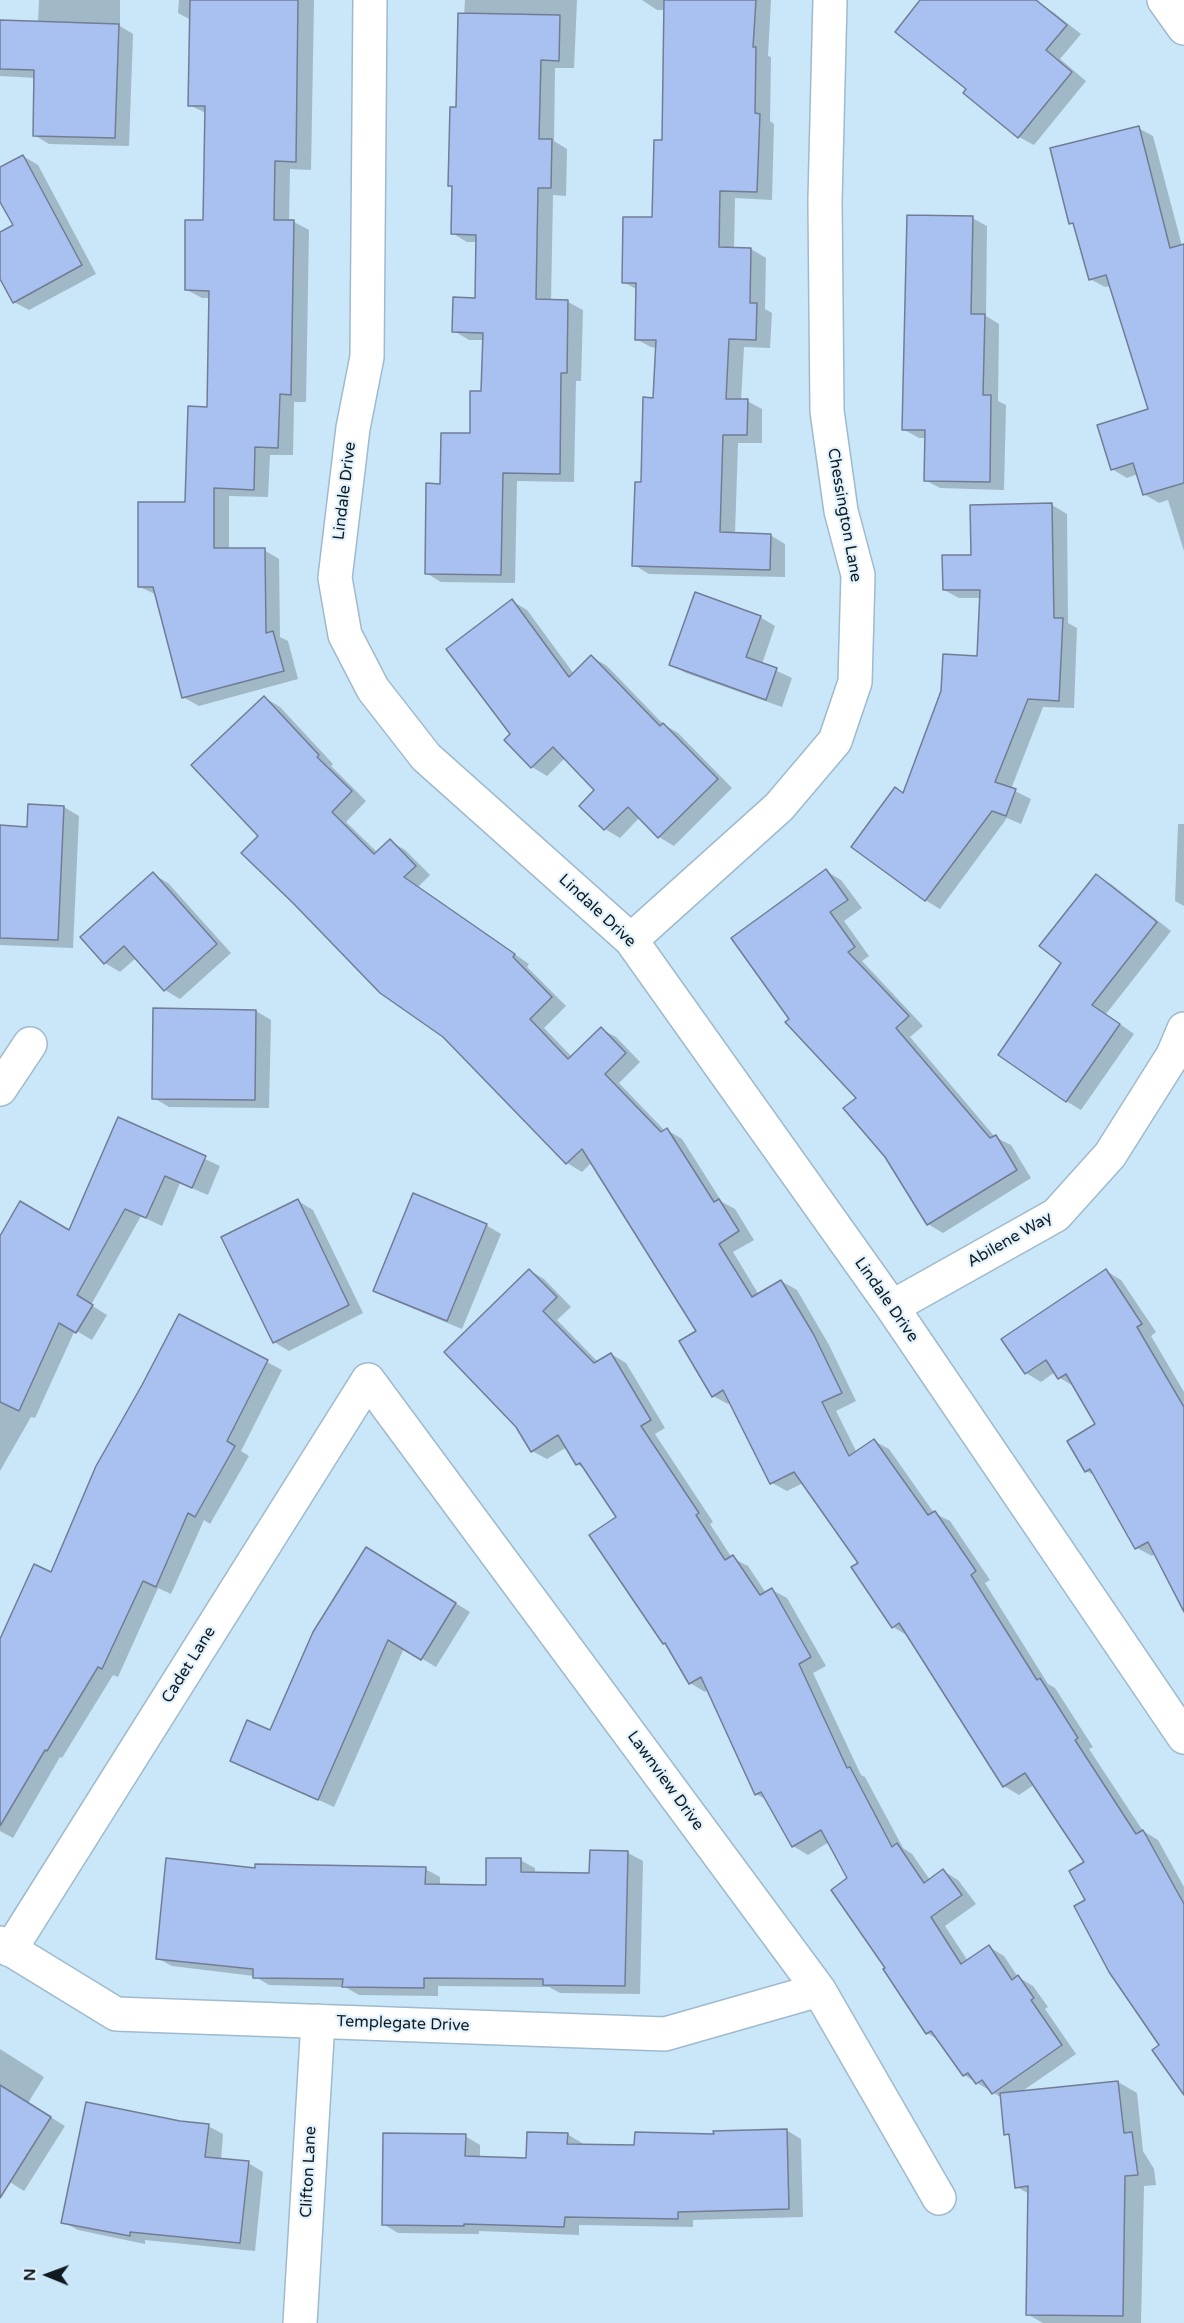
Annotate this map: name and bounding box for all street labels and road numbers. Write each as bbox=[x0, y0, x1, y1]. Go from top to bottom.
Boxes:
street label: Lindale Drive bbox=[329, 441, 361, 541]
street label: Chessington Lane bbox=[823, 446, 865, 584]
street label: Lindale Drive bbox=[554, 870, 640, 952]
street label: Abilene Way bbox=[964, 1208, 1056, 1272]
street label: Lindale Drive bbox=[850, 1254, 922, 1346]
street label: Cadet Lane bbox=[158, 1623, 220, 1707]
street label: Lawnview Drive bbox=[623, 1728, 707, 1834]
street label: Templegate Drive bbox=[336, 2012, 470, 2036]
street label: Clifton Lane bbox=[297, 2126, 321, 2218]

